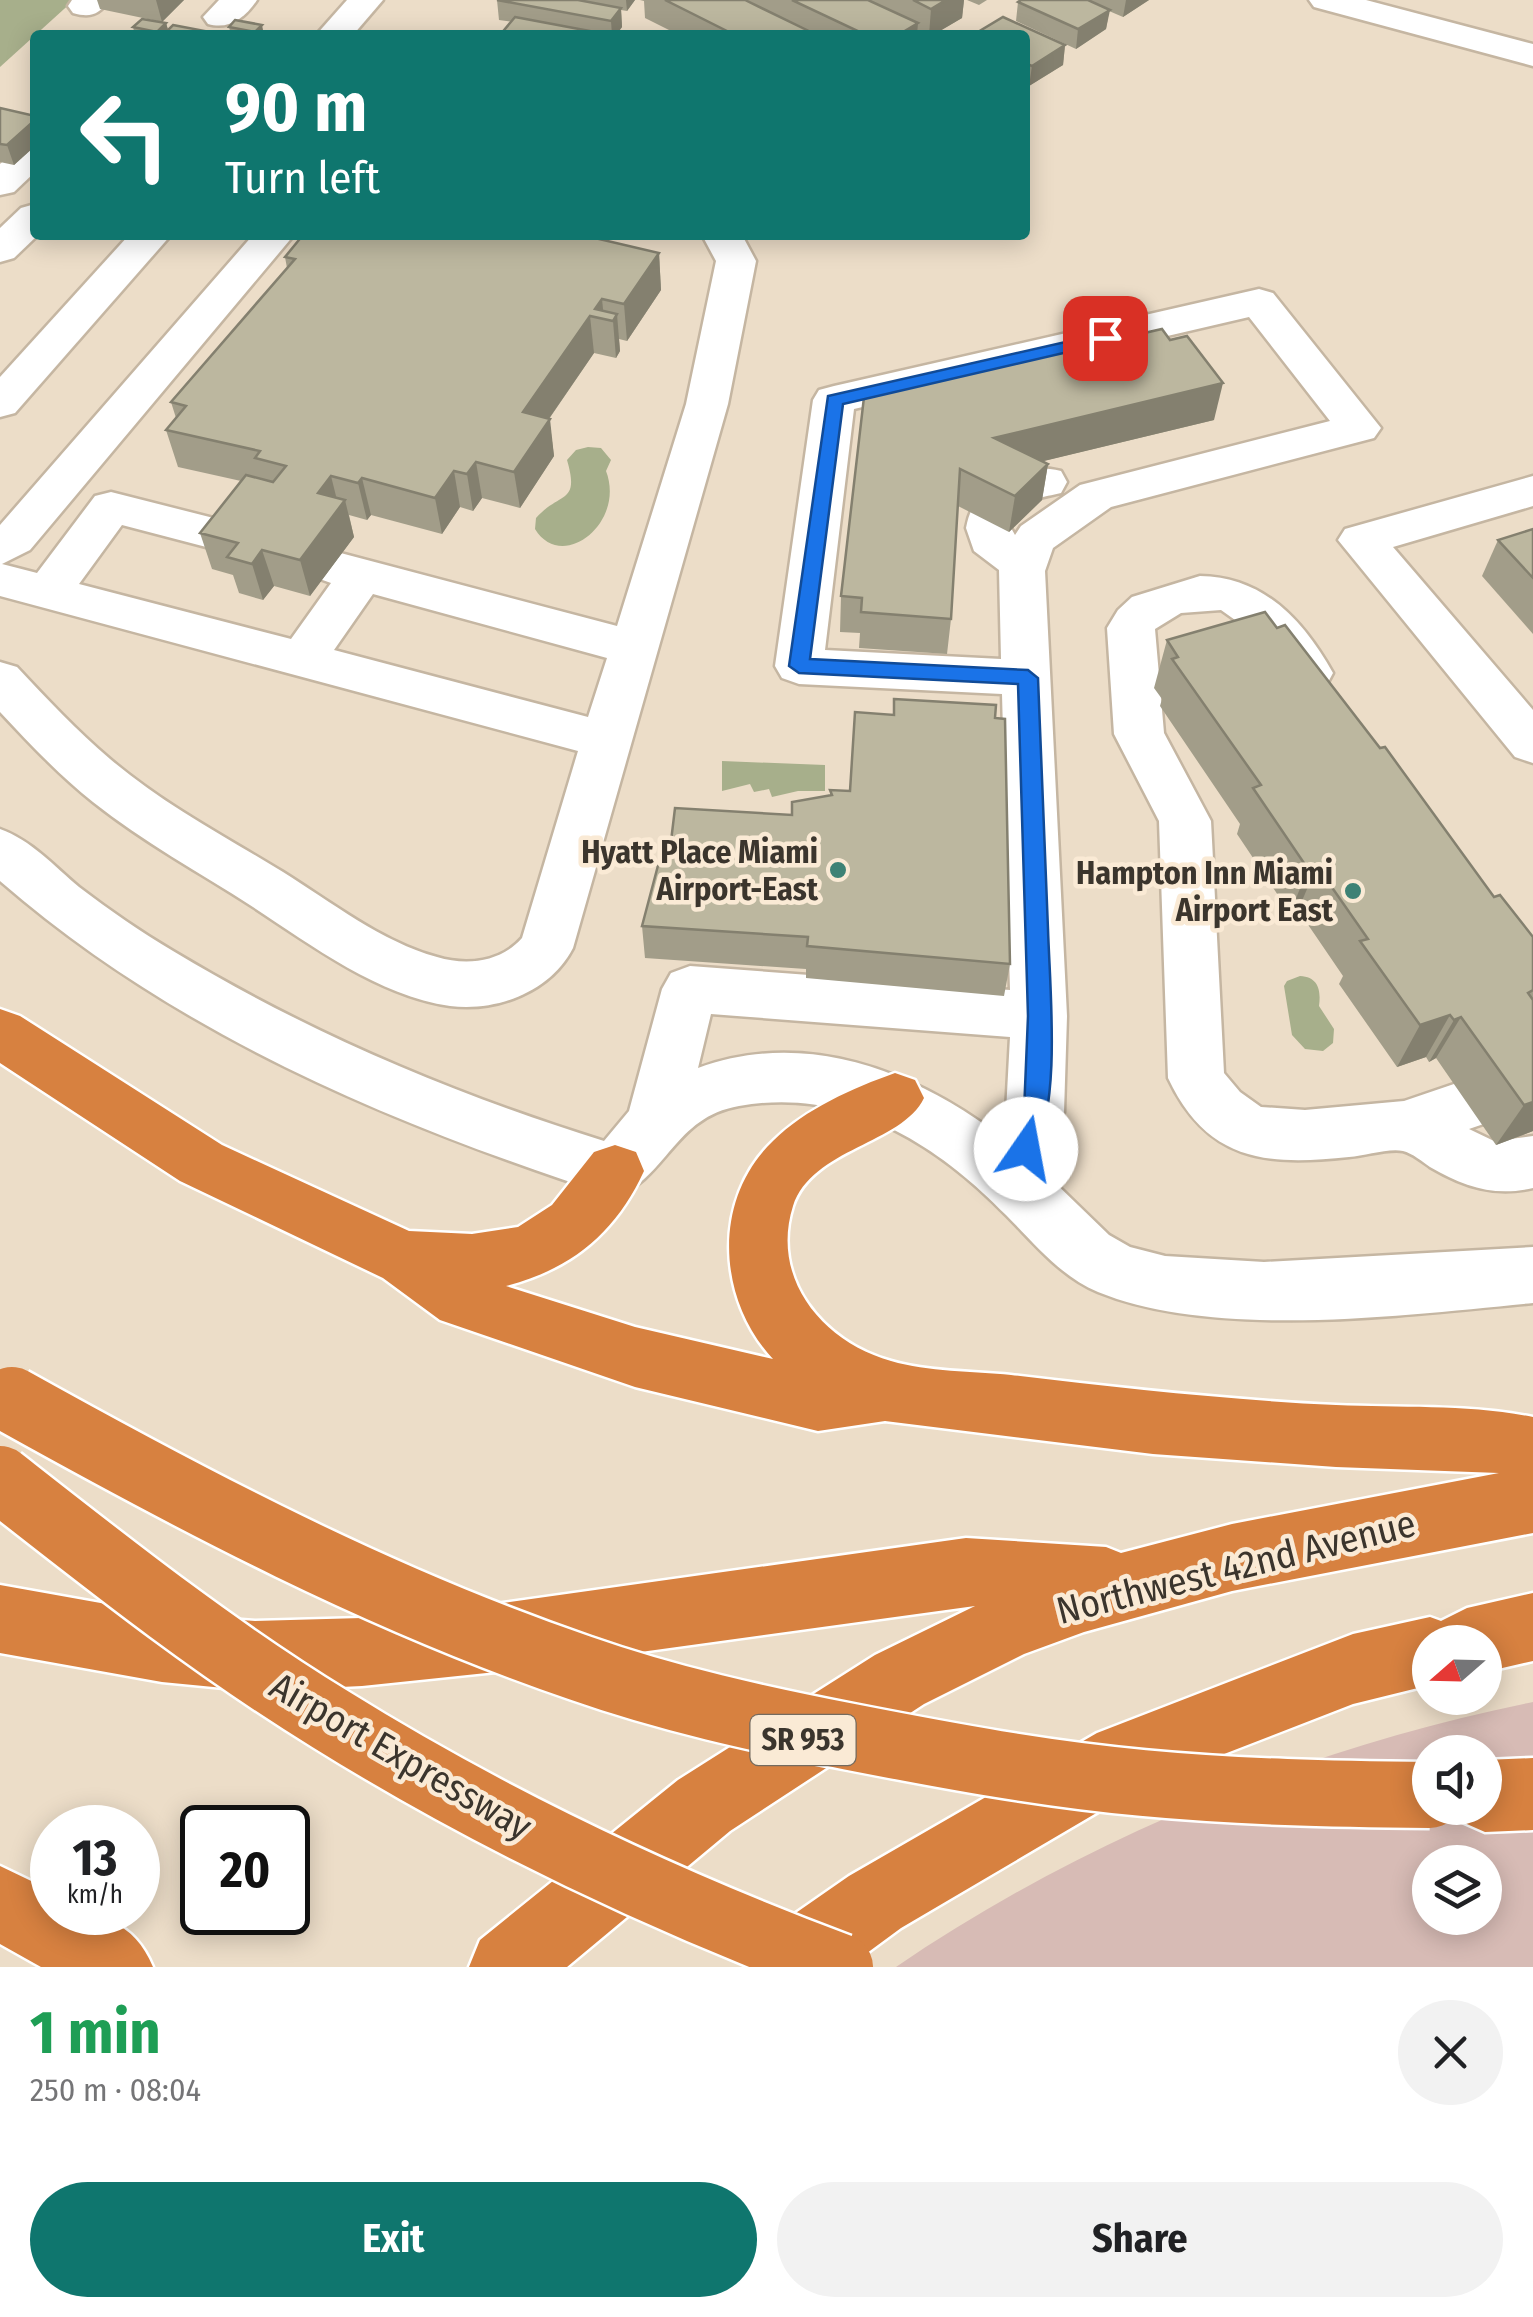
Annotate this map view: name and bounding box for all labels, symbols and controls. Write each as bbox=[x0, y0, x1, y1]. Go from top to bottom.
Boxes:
text: 90 m bbox=[225, 66, 367, 150]
icon: left bbox=[60, 70, 190, 200]
text: Turn left bbox=[225, 151, 380, 205]
pin bbox=[1063, 296, 1148, 381]
icon: arrive bbox=[1078, 311, 1133, 366]
place label: Hyatt Place Miami Airport-East bbox=[581, 833, 819, 908]
place label: Hampton Inn Miami Airport East bbox=[1076, 854, 1334, 929]
marker: Hyatt Place Miami Airport-East bbox=[827, 859, 849, 881]
marker: Hampton Inn Miami Airport East bbox=[1342, 880, 1364, 902]
position arrow bbox=[974, 1097, 1078, 1201]
street label: Northwest 42nd Avenue bbox=[1052, 1500, 1420, 1634]
north arrow bbox=[1412, 1625, 1502, 1715]
map controls bbox=[1412, 1625, 1502, 1935]
street label: Airport Expressway bbox=[262, 1662, 540, 1850]
road number: SR 953 bbox=[750, 1715, 856, 1765]
button: sound bbox=[1412, 1735, 1502, 1825]
speed limit sign: 20 bbox=[180, 1805, 310, 1935]
text: 13 bbox=[73, 1828, 117, 1888]
button: layers bbox=[1412, 1845, 1502, 1935]
text: km/h bbox=[67, 1880, 123, 1910]
text: 1 min bbox=[30, 1997, 161, 2069]
button: close bbox=[1398, 2000, 1503, 2105]
text: 250 m · 08:04 bbox=[30, 2071, 201, 2109]
button: Exit bbox=[30, 2182, 757, 2297]
button: Share bbox=[777, 2182, 1503, 2297]

